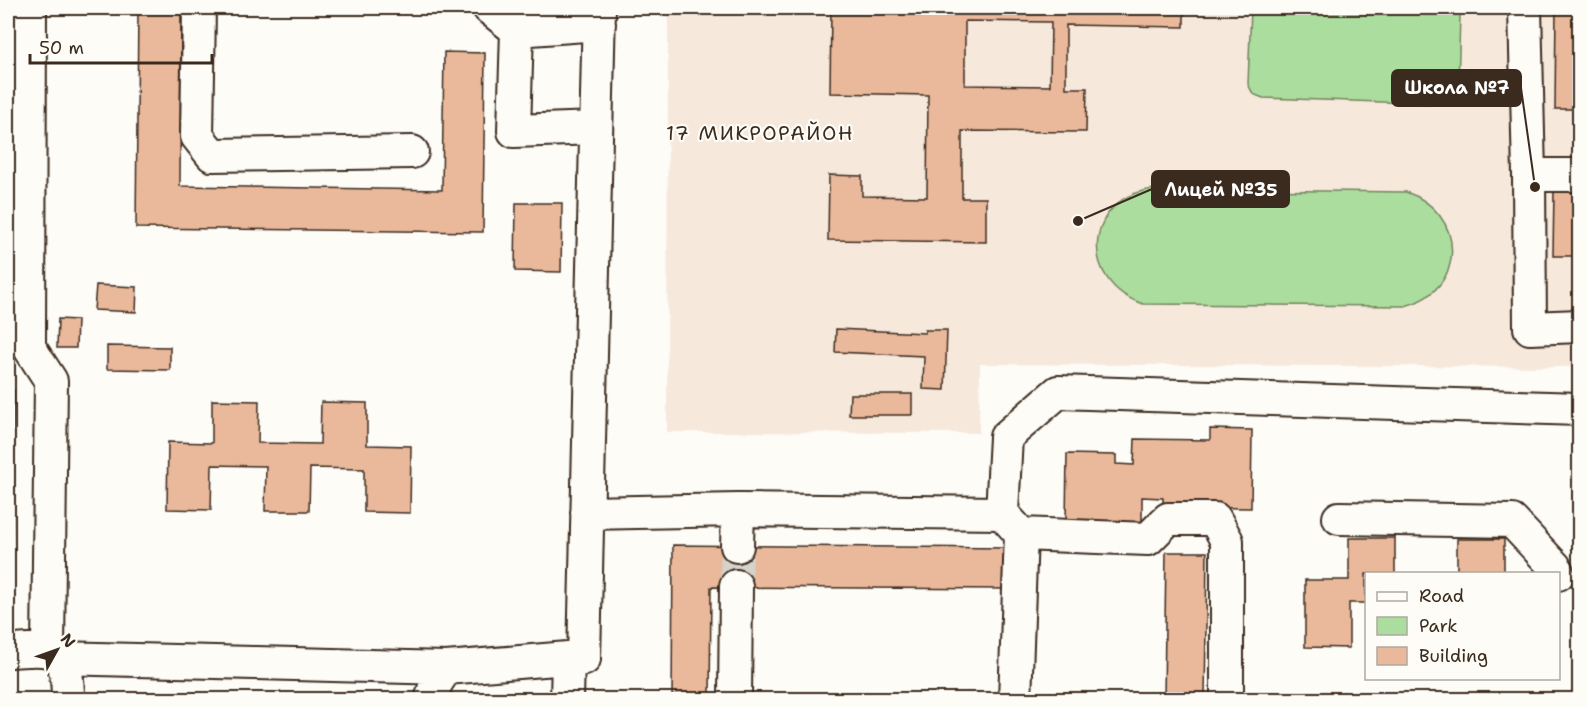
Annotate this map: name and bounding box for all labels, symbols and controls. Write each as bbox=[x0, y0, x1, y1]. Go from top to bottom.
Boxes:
scale bar bbox=[30, 27, 212, 65]
text: 50 m bbox=[39, 36, 84, 60]
callout: Школа №7 bbox=[1392, 70, 1521, 106]
text: Школа №7 bbox=[1405, 76, 1510, 100]
district label: 17 МИКРОРАЙОН bbox=[666, 120, 854, 146]
callout: Лицей №35 bbox=[1152, 171, 1289, 207]
text: Лицей №35 bbox=[1165, 178, 1277, 202]
legend bbox=[1365, 572, 1560, 680]
text: Road bbox=[1419, 584, 1464, 608]
text: Park bbox=[1419, 614, 1458, 638]
north arrow bbox=[27, 620, 87, 680]
text: N bbox=[56, 629, 80, 652]
text: Building bbox=[1419, 644, 1488, 668]

